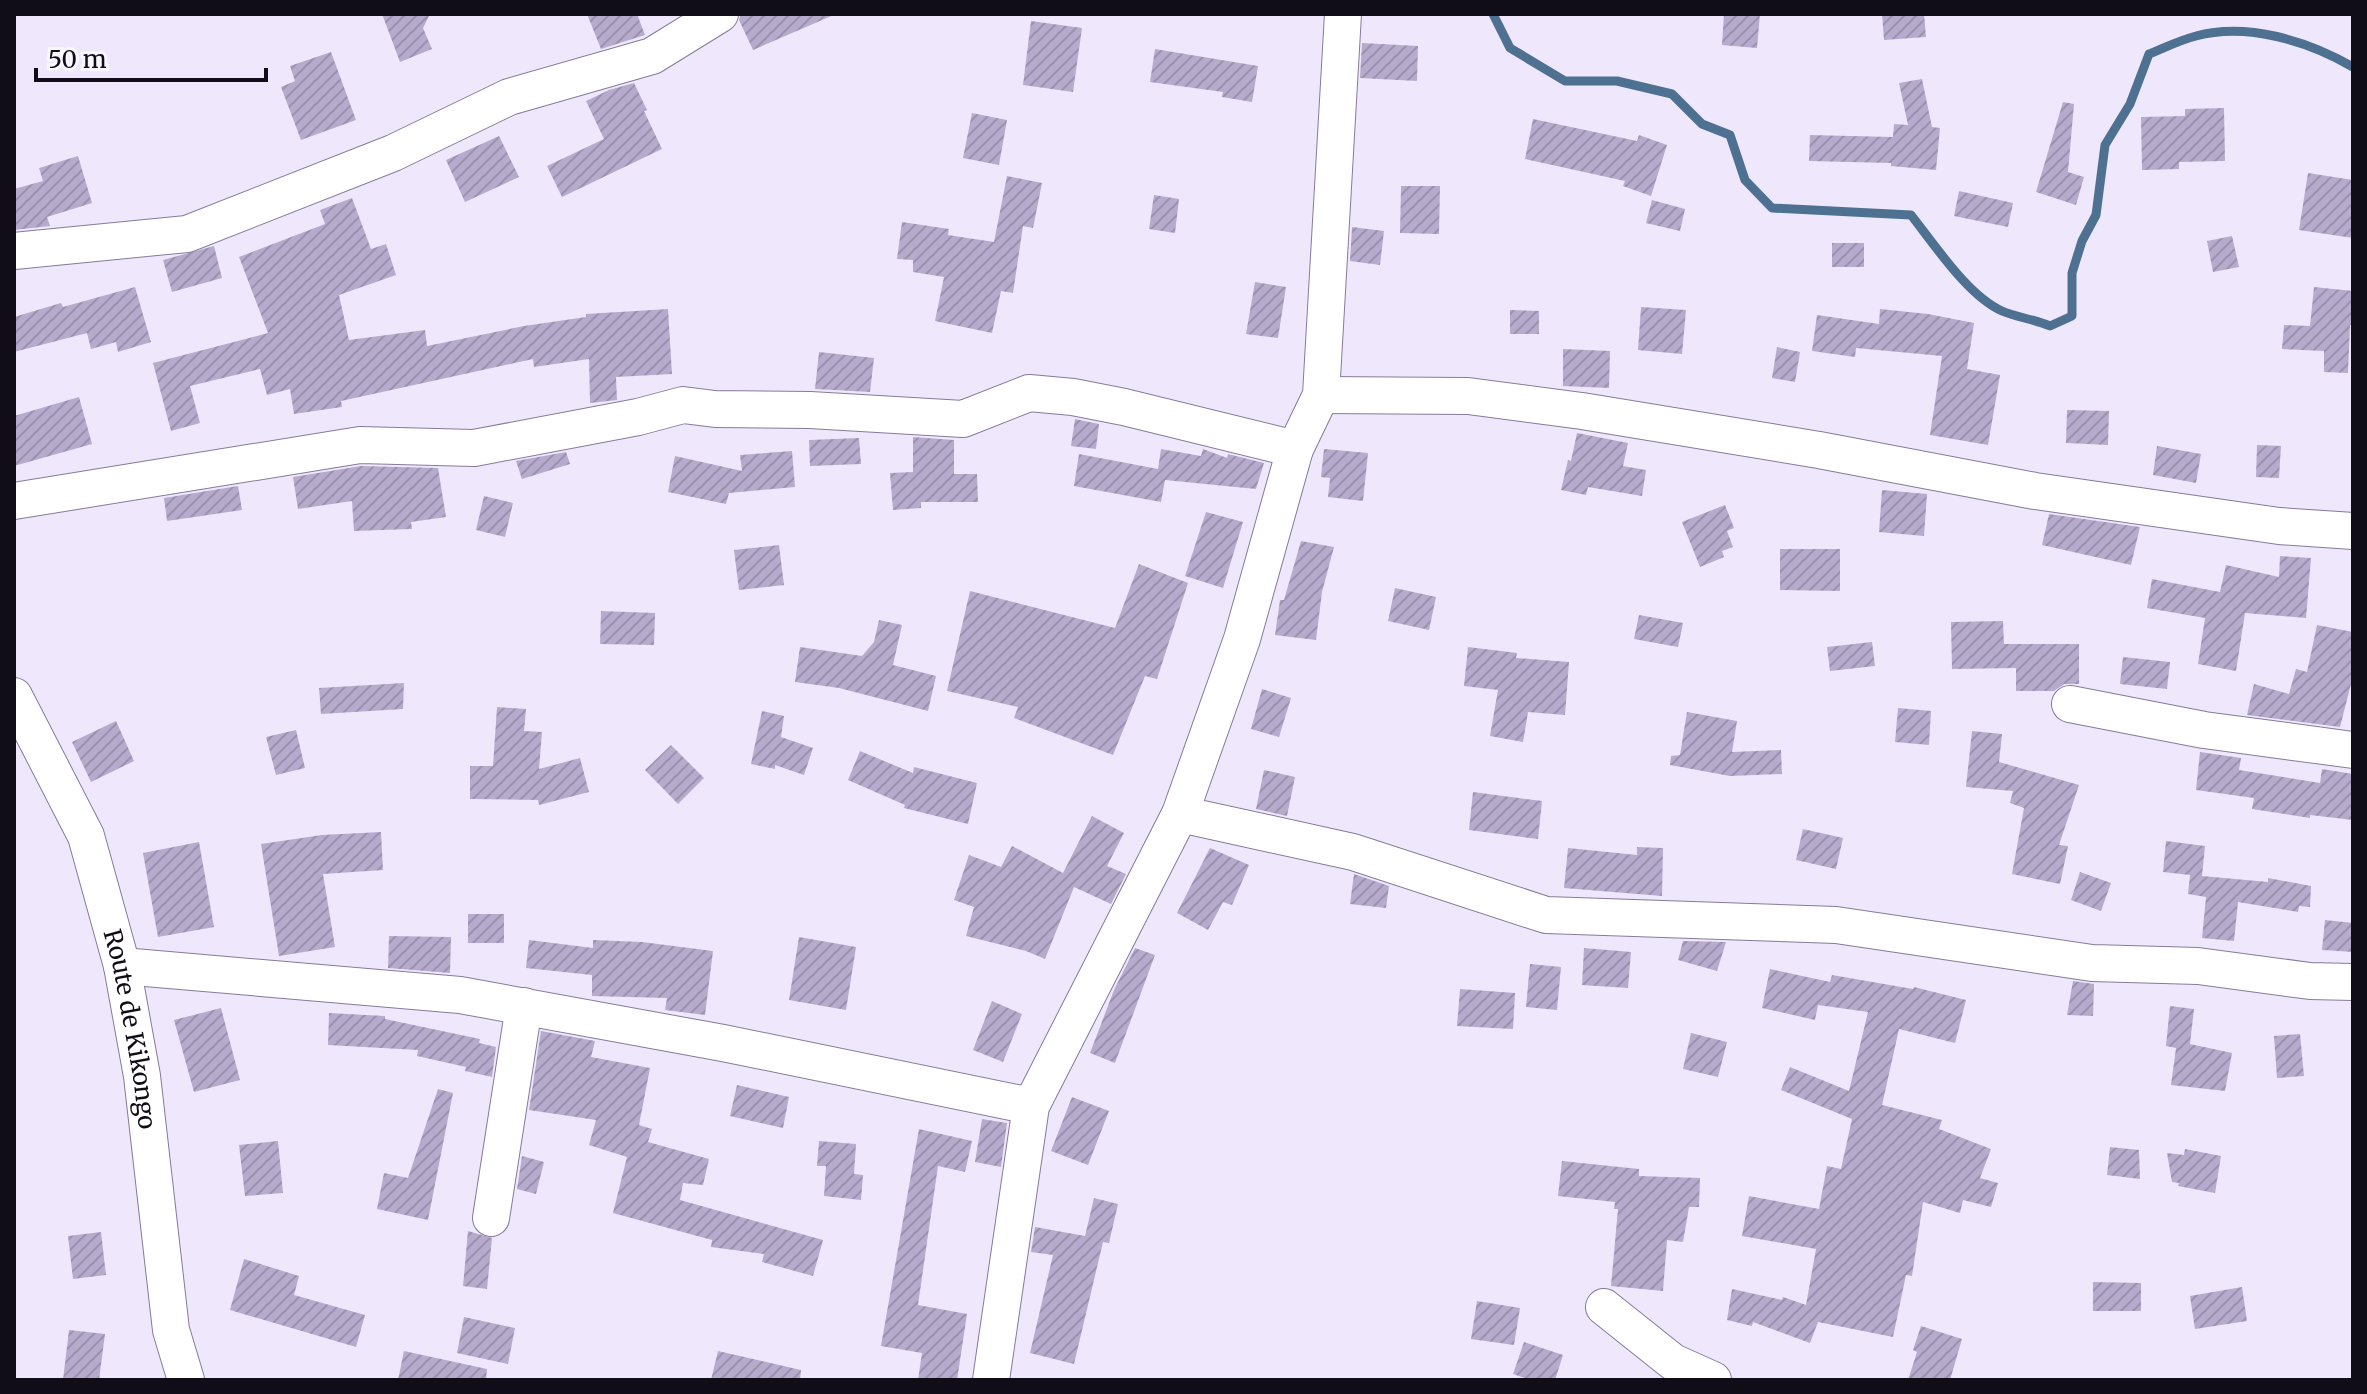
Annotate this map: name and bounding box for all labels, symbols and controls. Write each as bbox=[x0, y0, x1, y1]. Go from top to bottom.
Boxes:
scale bar bbox=[36, 32, 266, 82]
text: 50 m bbox=[48, 44, 107, 75]
street label: Route de Kikongo bbox=[97, 925, 163, 1131]

